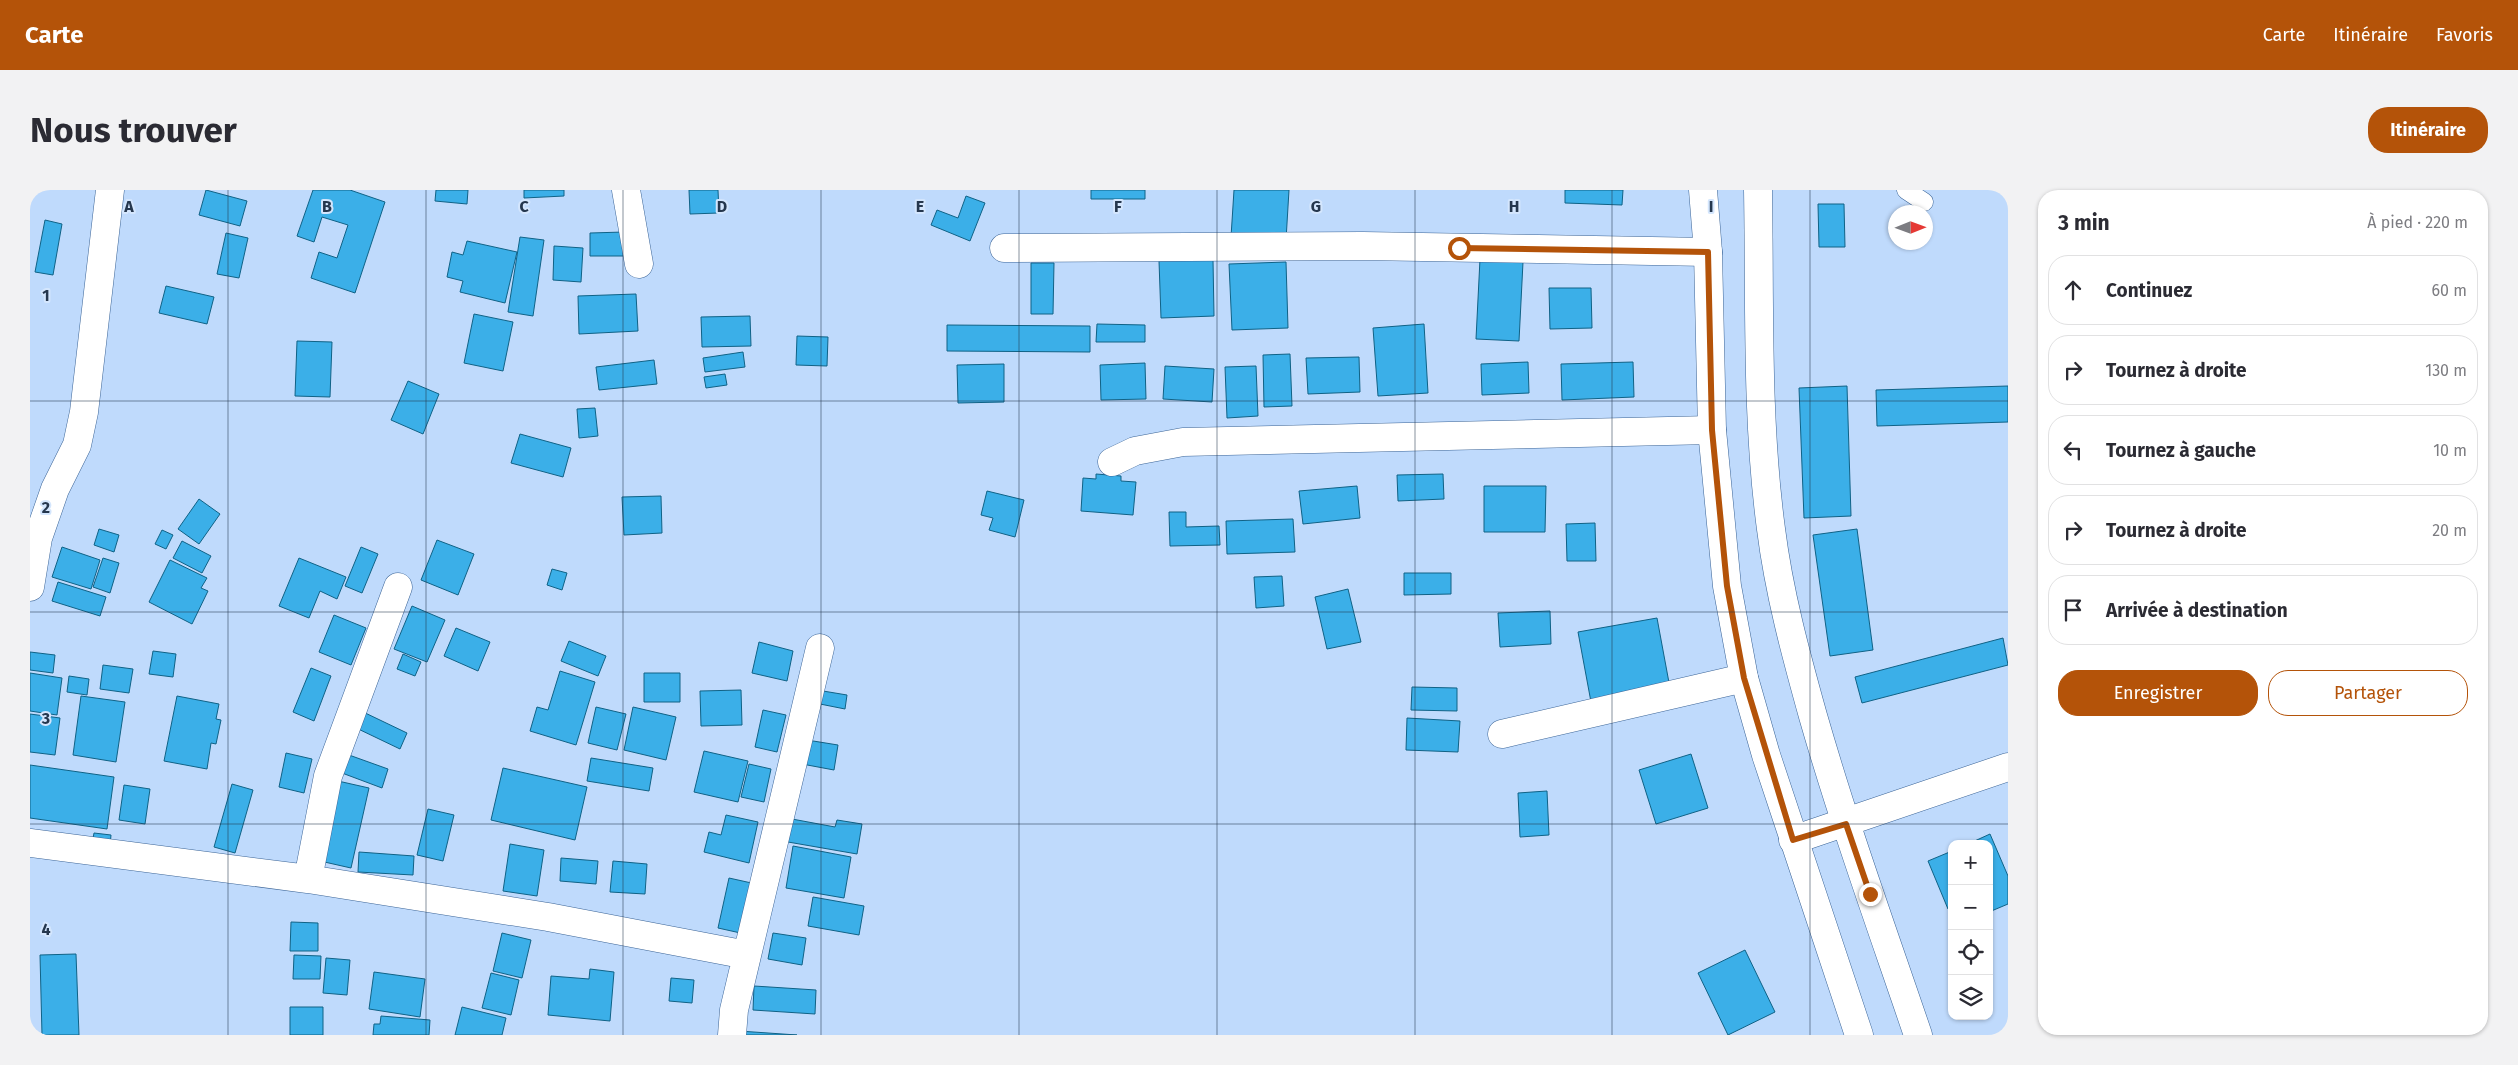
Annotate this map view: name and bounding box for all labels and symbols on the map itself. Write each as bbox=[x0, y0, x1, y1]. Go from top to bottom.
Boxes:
text: A bbox=[123, 197, 134, 216]
text: B bbox=[322, 197, 332, 216]
text: C bbox=[519, 197, 529, 216]
text: D bbox=[717, 197, 727, 216]
text: E bbox=[916, 197, 924, 216]
text: F bbox=[1114, 197, 1122, 216]
text: G bbox=[1311, 197, 1321, 216]
text: H bbox=[1509, 197, 1519, 216]
text: I bbox=[1709, 197, 1713, 216]
north arrow bbox=[1888, 205, 1933, 250]
route start bbox=[1448, 237, 1471, 260]
text: 1 bbox=[42, 286, 50, 305]
text: 2 bbox=[42, 498, 50, 517]
text: 3 bbox=[41, 709, 50, 728]
route end bbox=[1859, 883, 1882, 906]
text: 4 bbox=[41, 920, 51, 939]

